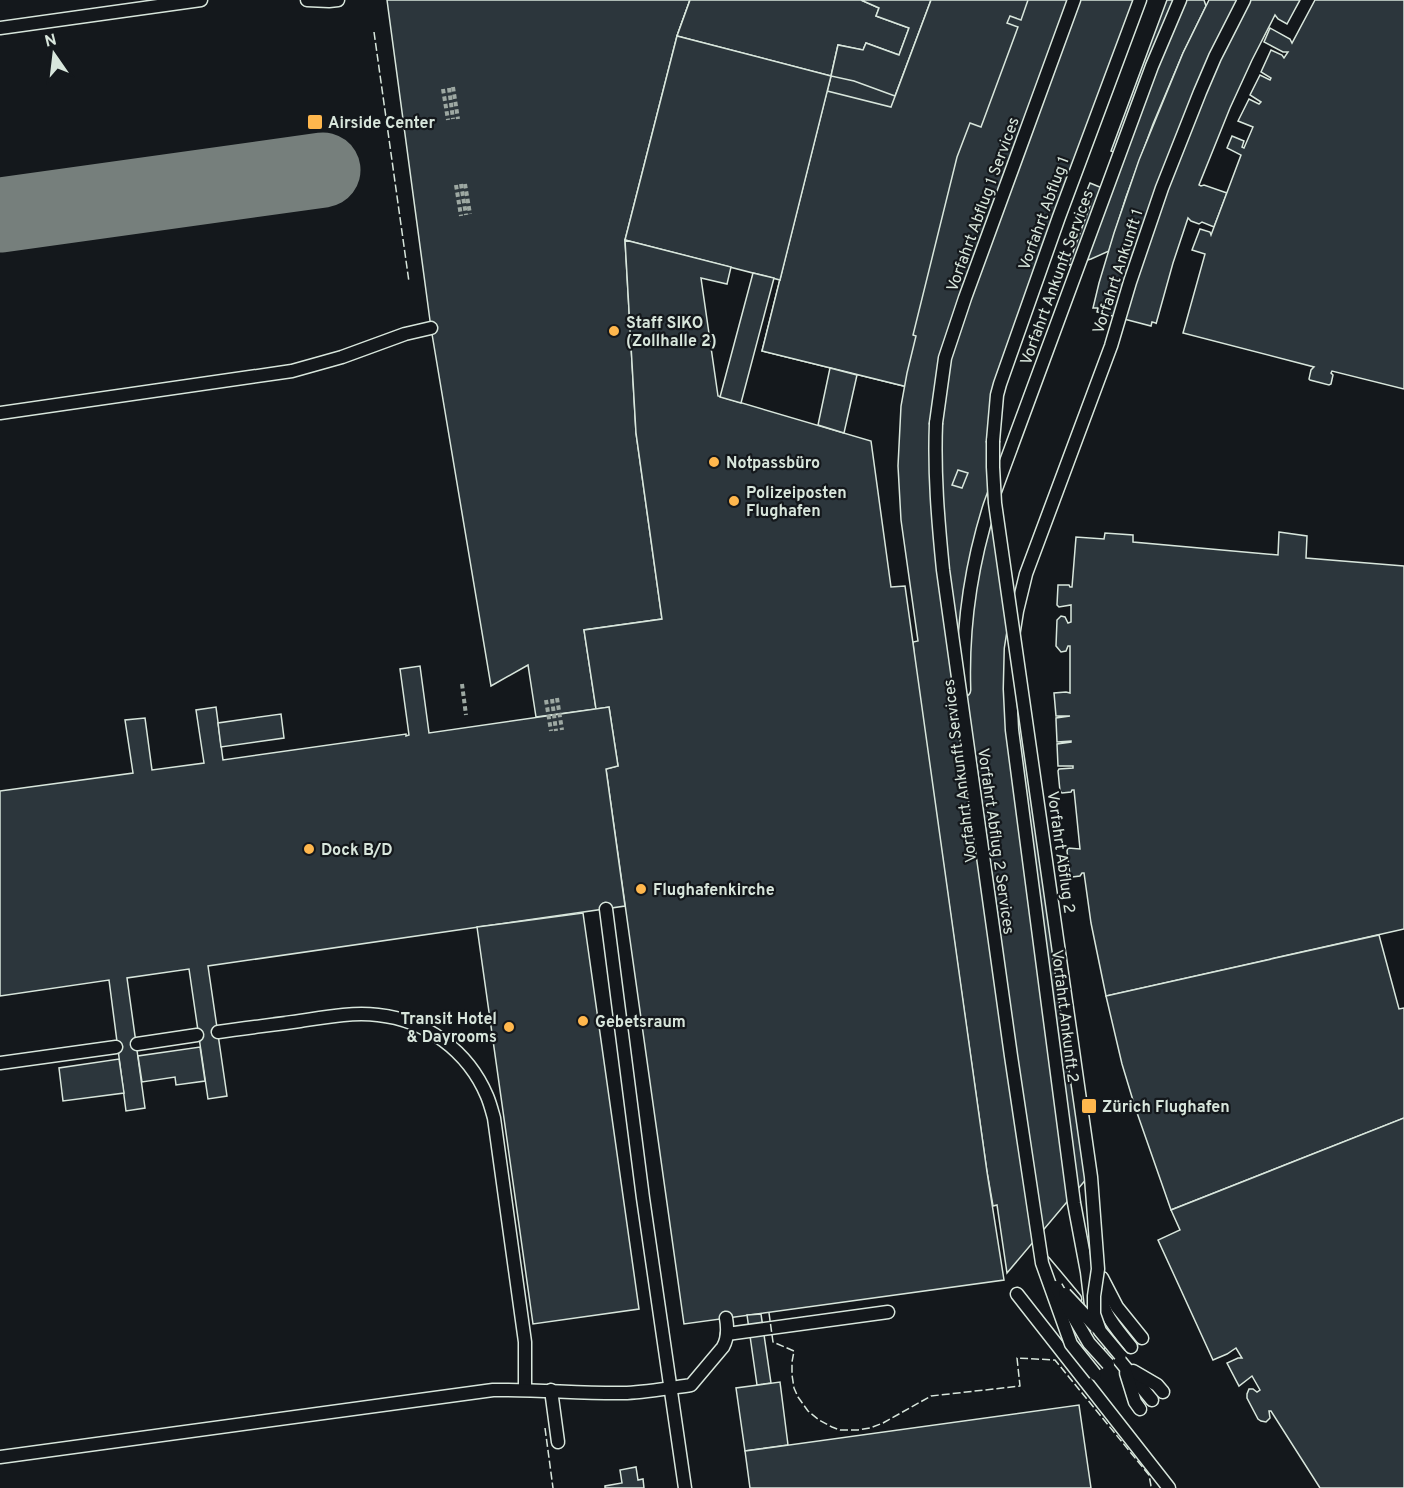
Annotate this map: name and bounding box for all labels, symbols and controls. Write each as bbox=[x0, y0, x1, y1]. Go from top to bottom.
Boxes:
north arrow bbox=[24, 24, 84, 84]
text: N bbox=[43, 30, 59, 52]
marker: Airside Center bbox=[306, 113, 324, 131]
place label: Airside Center bbox=[328, 114, 436, 134]
street label: Vorfahrt Abflug 1 Services bbox=[943, 115, 1025, 295]
street label: Vorfahrt Abflug 1 bbox=[1015, 154, 1075, 273]
street label: Vorfahrt Ankunft Services bbox=[1017, 187, 1099, 368]
street label: Vorfahrt Ankunft 1 bbox=[1089, 207, 1149, 337]
place label: Staff SIKO (Zollhalle 2) bbox=[626, 314, 717, 352]
marker: Staff SIKO (Zollhalle 2) bbox=[607, 324, 621, 338]
place label: Notpassbüro bbox=[726, 454, 820, 474]
marker: Notpassbüro bbox=[707, 455, 721, 469]
place label: Polizeiposten Flughafen bbox=[746, 484, 847, 522]
marker: Polizeiposten Flughafen bbox=[727, 494, 741, 508]
street label: Vorfahrt Ankunft Services bbox=[940, 678, 982, 864]
street label: Vorfahrt Abflug 2 Services bbox=[972, 747, 1018, 936]
street label: Vorfahrt Abflug 2 bbox=[1042, 790, 1079, 915]
place label: Dock B/D bbox=[321, 841, 393, 861]
marker: Dock B/D bbox=[302, 842, 316, 856]
place label: Flughafenkirche bbox=[653, 881, 775, 901]
marker: Flughafenkirche bbox=[634, 882, 648, 896]
street label: Vorfahrt Ankunft 2 bbox=[1046, 949, 1082, 1084]
place label: Transit Hotel & Dayrooms bbox=[401, 1010, 497, 1048]
place label: Gebetsraum bbox=[595, 1013, 686, 1033]
marker: Gebetsraum bbox=[576, 1014, 590, 1028]
marker: Transit Hotel & Dayrooms bbox=[502, 1020, 516, 1034]
marker: Zürich Flughafen bbox=[1080, 1097, 1098, 1115]
place label: Zürich Flughafen bbox=[1102, 1098, 1230, 1118]

